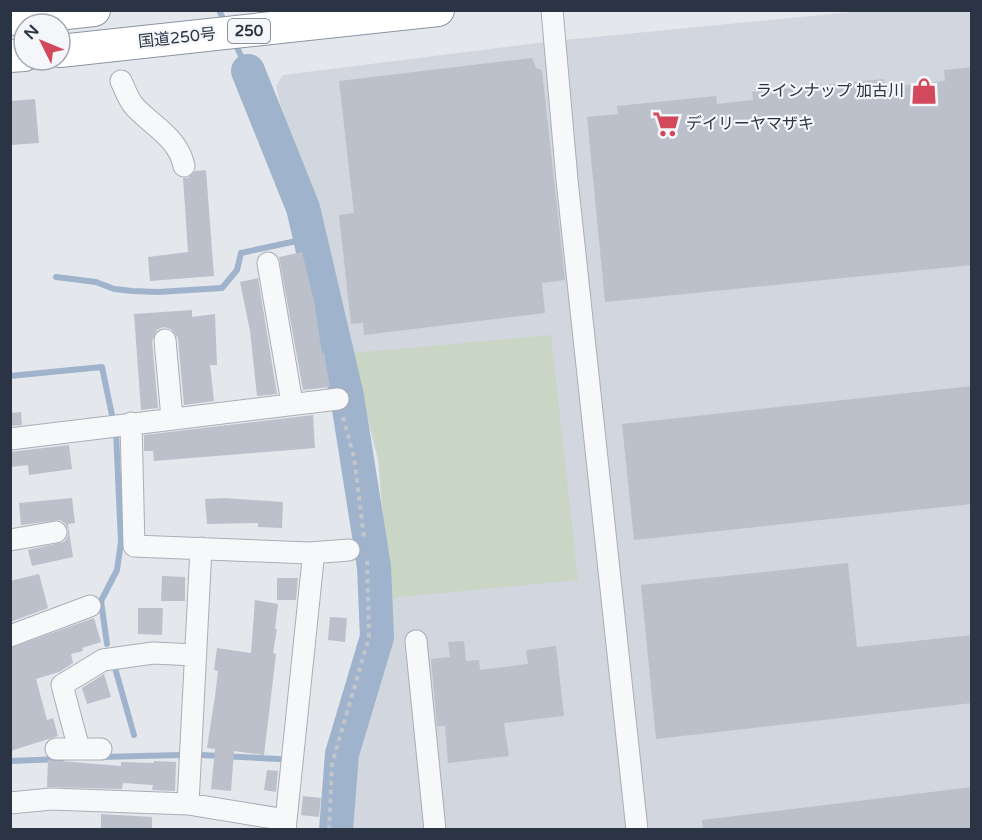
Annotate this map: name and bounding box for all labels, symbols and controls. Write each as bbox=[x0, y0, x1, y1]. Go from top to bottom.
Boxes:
north arrow bbox=[12, 12, 72, 72]
road number: 250 bbox=[228, 19, 270, 43]
text: N bbox=[20, 21, 43, 44]
street label: 国道250号 bbox=[137, 24, 217, 52]
shop icon: ラインナップ 加古川 bbox=[909, 76, 939, 106]
place label: ラインナップ 加古川 bbox=[756, 81, 904, 101]
supermarket icon: デイリーヤマザキ bbox=[651, 109, 681, 139]
place label: デイリーヤマザキ bbox=[686, 114, 814, 134]

